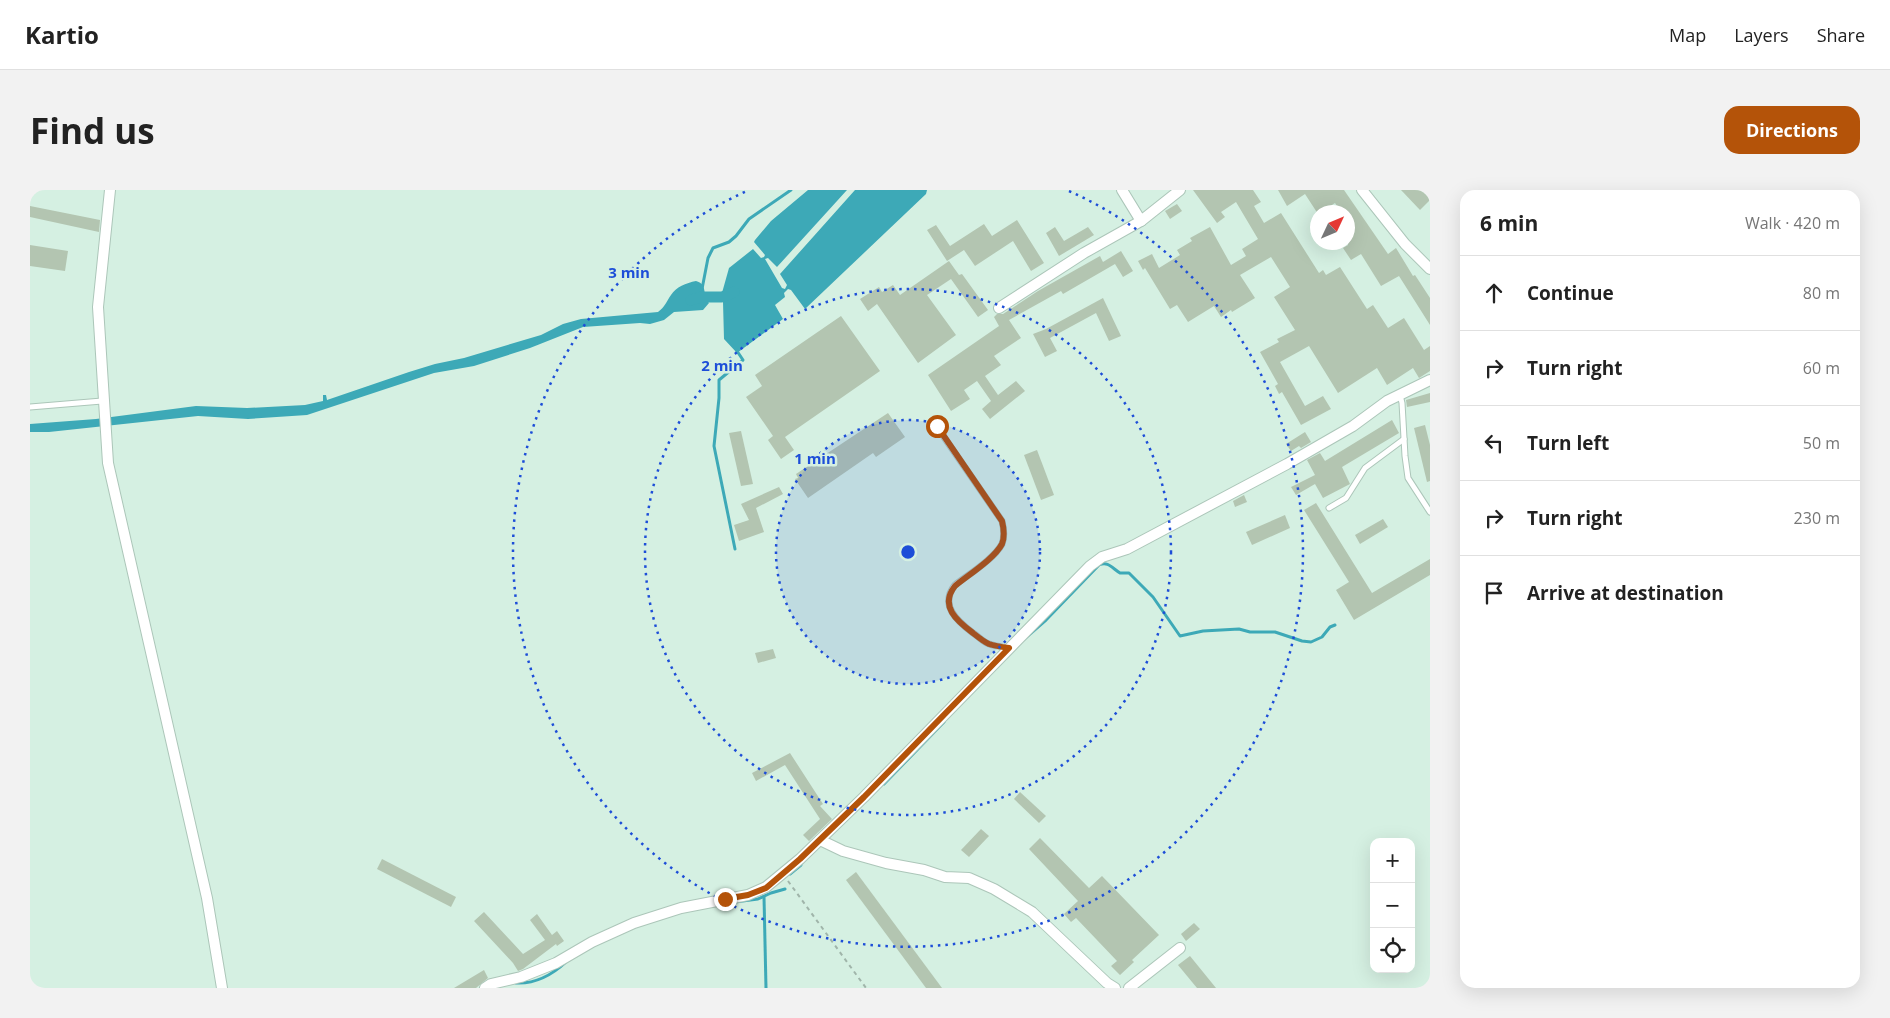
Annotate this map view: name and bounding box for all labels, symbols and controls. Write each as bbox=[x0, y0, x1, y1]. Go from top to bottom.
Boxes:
text: Kartio bbox=[25, 18, 99, 51]
text: Map bbox=[1669, 23, 1706, 47]
text: Layers bbox=[1734, 23, 1789, 47]
text: Share bbox=[1817, 23, 1865, 47]
button: Directions bbox=[1724, 106, 1860, 154]
text: Find us bbox=[30, 107, 155, 154]
north arrow bbox=[1310, 205, 1355, 250]
text: 6 min bbox=[1480, 209, 1538, 237]
text: Walk · 420 m bbox=[1745, 212, 1840, 234]
text: 3 min bbox=[608, 262, 650, 282]
icon: ahead bbox=[1480, 279, 1508, 307]
text: Continue bbox=[1527, 280, 1614, 306]
text: 80 m bbox=[1803, 282, 1840, 304]
icon: right bbox=[1480, 354, 1508, 382]
text: 2 min bbox=[701, 355, 743, 375]
text: Turn right bbox=[1527, 355, 1622, 381]
text: 60 m bbox=[1803, 357, 1840, 379]
route start bbox=[926, 415, 949, 438]
icon: left bbox=[1480, 429, 1508, 457]
text: Turn left bbox=[1527, 430, 1609, 456]
text: 50 m bbox=[1803, 432, 1840, 454]
text: 1 min bbox=[794, 448, 836, 468]
icon: right bbox=[1480, 504, 1508, 532]
text: Turn right bbox=[1527, 505, 1622, 531]
text: 230 m bbox=[1794, 507, 1840, 529]
centre of rings bbox=[899, 543, 917, 561]
icon: arrive bbox=[1480, 579, 1508, 607]
text: Arrive at destination bbox=[1527, 580, 1724, 606]
map controls bbox=[1370, 838, 1415, 973]
button: + bbox=[1370, 838, 1415, 883]
button: − bbox=[1370, 883, 1415, 928]
route end bbox=[714, 888, 737, 911]
button: locate bbox=[1370, 928, 1415, 973]

